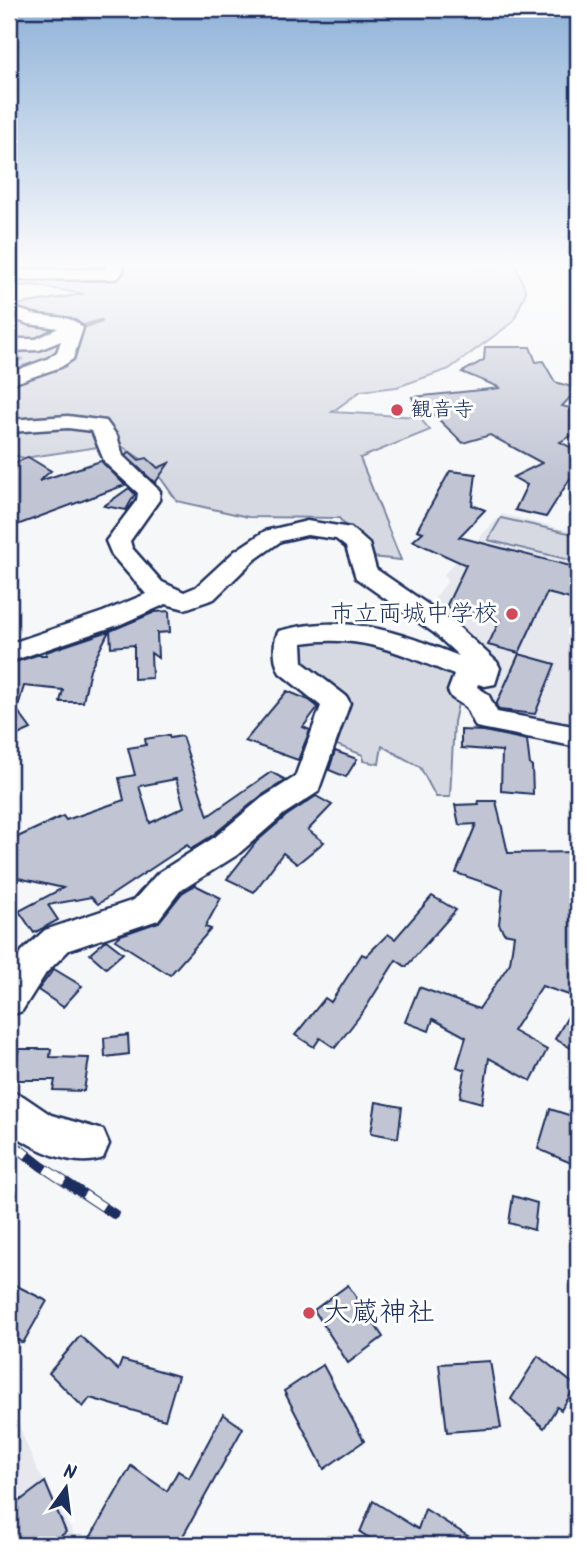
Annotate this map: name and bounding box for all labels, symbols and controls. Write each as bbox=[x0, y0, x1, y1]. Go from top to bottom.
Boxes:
place label: 観音寺 bbox=[411, 394, 474, 427]
marker: 観音寺 bbox=[389, 402, 405, 418]
place label: 市立両城中学校 bbox=[330, 595, 498, 634]
marker: 市立両城中学校 bbox=[504, 606, 520, 622]
place label: 大蔵神社 bbox=[323, 1291, 435, 1336]
marker: 大蔵神社 bbox=[301, 1305, 317, 1321]
north arrow bbox=[32, 1452, 102, 1522]
text: N bbox=[60, 1457, 79, 1489]

